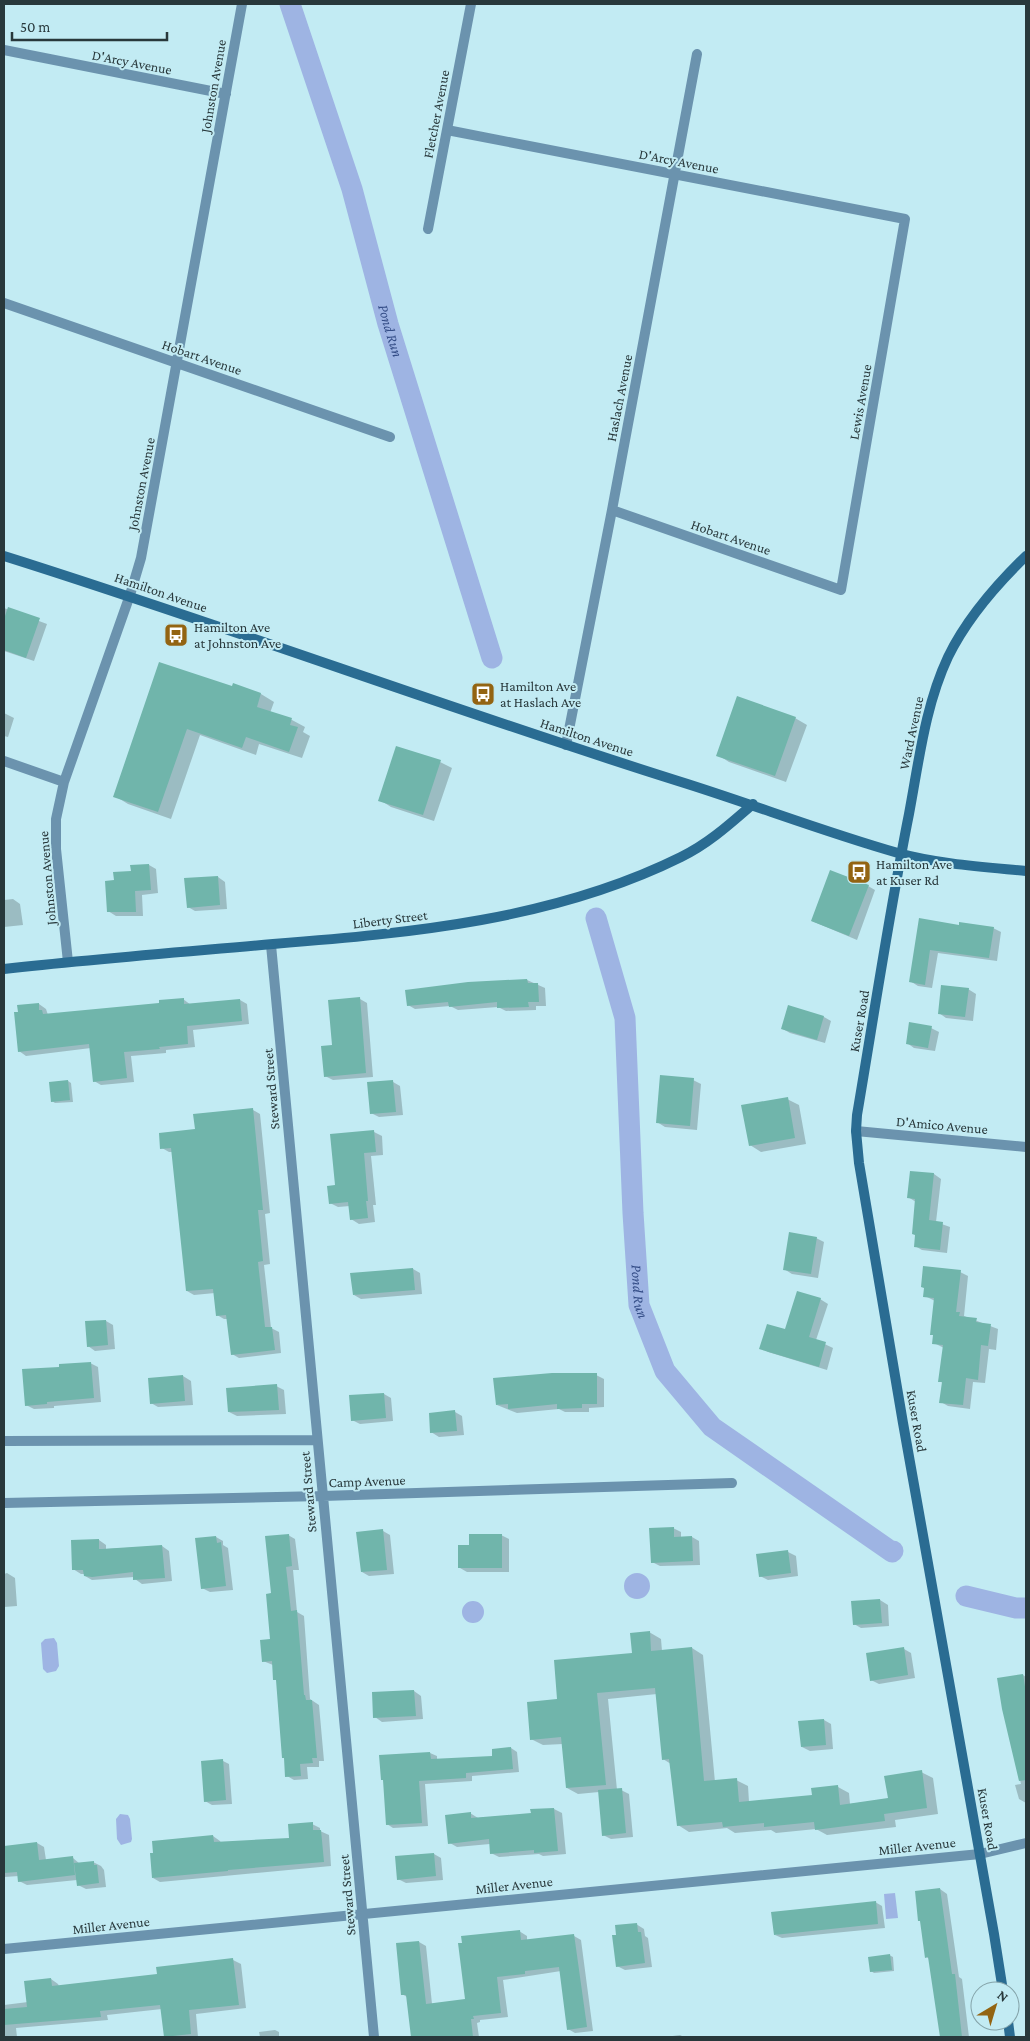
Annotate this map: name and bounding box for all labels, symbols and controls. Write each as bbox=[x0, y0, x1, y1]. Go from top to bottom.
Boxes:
scale bar bbox=[12, 10, 168, 42]
text: 50 m bbox=[20, 19, 50, 35]
street label: Johnston Avenue bbox=[197, 38, 229, 136]
street label: D'Arcy Avenue bbox=[91, 46, 173, 78]
street label: Fletcher Avenue bbox=[420, 69, 452, 159]
street label: D'Arcy Avenue bbox=[638, 145, 720, 177]
water label: Pond Run bbox=[375, 303, 406, 360]
street label: Hobart Avenue bbox=[160, 336, 244, 378]
street label: Haslach Avenue bbox=[603, 353, 635, 443]
street label: Lewis Avenue bbox=[845, 363, 875, 441]
street label: Johnston Avenue bbox=[124, 436, 158, 534]
street label: Hobart Avenue bbox=[689, 516, 773, 558]
street label: Hamilton Avenue bbox=[112, 569, 210, 615]
place label: Hamilton Ave at Johnston Ave bbox=[194, 619, 281, 651]
bus stop icon: Hamilton Ave at Johnston Ave bbox=[163, 622, 189, 648]
place label: Hamilton Ave at Haslach Ave bbox=[500, 678, 581, 710]
bus stop icon: Hamilton Ave at Haslach Ave bbox=[470, 681, 496, 707]
street label: Ward Avenue bbox=[895, 695, 927, 771]
street label: Hamilton Avenue bbox=[538, 714, 636, 760]
street label: Johnston Avenue bbox=[35, 830, 59, 928]
place label: Hamilton Ave at Kuser Rd bbox=[876, 856, 952, 888]
bus stop icon: Hamilton Ave at Kuser Rd bbox=[846, 859, 872, 885]
street label: Liberty Street bbox=[352, 906, 429, 932]
street label: Kuser Road bbox=[846, 988, 872, 1053]
street label: Steward Street bbox=[259, 1047, 283, 1130]
street label: D'Amico Avenue bbox=[896, 1113, 988, 1137]
water label: Pond Run bbox=[628, 1264, 652, 1321]
street label: Kuser Road bbox=[904, 1389, 930, 1454]
street label: Steward Street bbox=[296, 1450, 320, 1533]
street label: Camp Avenue bbox=[328, 1472, 406, 1490]
street label: Kuser Road bbox=[975, 1787, 1001, 1852]
street label: Miller Avenue bbox=[878, 1834, 956, 1858]
street label: Steward Street bbox=[335, 1853, 359, 1936]
street label: Miller Avenue bbox=[475, 1873, 553, 1897]
street label: Miller Avenue bbox=[72, 1913, 150, 1937]
north arrow bbox=[970, 1981, 1020, 2031]
text: N bbox=[994, 1987, 1012, 2005]

